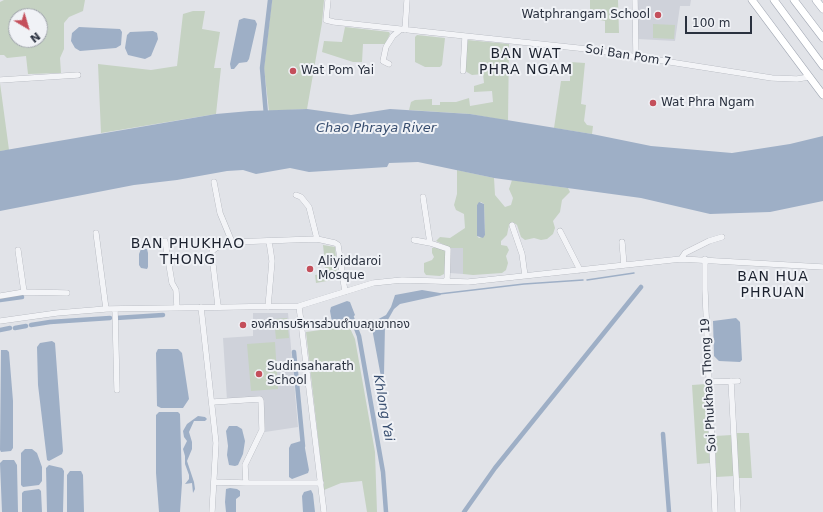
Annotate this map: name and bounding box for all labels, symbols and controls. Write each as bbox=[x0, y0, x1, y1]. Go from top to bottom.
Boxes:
north arrow bbox=[8, 8, 48, 48]
place label: Watphrangam School bbox=[521, 8, 650, 22]
scale bar bbox=[687, 8, 754, 34]
marker: Watphrangam School bbox=[653, 10, 663, 20]
text: 100 m bbox=[692, 16, 730, 30]
text: N bbox=[27, 29, 43, 45]
street label: Soi Ban Pom 7 bbox=[584, 42, 672, 70]
district label: BAN WAT PHRA NGAM bbox=[479, 46, 573, 78]
place label: Wat Pom Yai bbox=[301, 64, 374, 78]
marker: Wat Pom Yai bbox=[288, 66, 298, 76]
place label: Wat Phra Ngam bbox=[661, 96, 755, 110]
marker: Wat Phra Ngam bbox=[648, 98, 658, 108]
water label: Chao Phraya River bbox=[316, 121, 436, 137]
district label: BAN PHUKHAO THONG bbox=[131, 236, 245, 268]
place label: Aliyiddaroi Mosque bbox=[318, 255, 381, 283]
marker: Aliyiddaroi Mosque bbox=[305, 264, 315, 274]
district label: BAN HUA PHRUAN bbox=[737, 269, 809, 302]
place label: องค์การบริหารส่วนตำบลภูเขาทอง bbox=[251, 318, 410, 332]
street label: Soi Phukhao Thong 19 bbox=[698, 318, 720, 452]
marker: องค์การบริหารส่วนตำบลภูเขาทอง bbox=[238, 320, 248, 330]
place label: Sudinsaharath School bbox=[267, 360, 354, 388]
marker: Sudinsaharath School bbox=[254, 369, 264, 379]
water label: Khlong Yai bbox=[369, 374, 397, 442]

